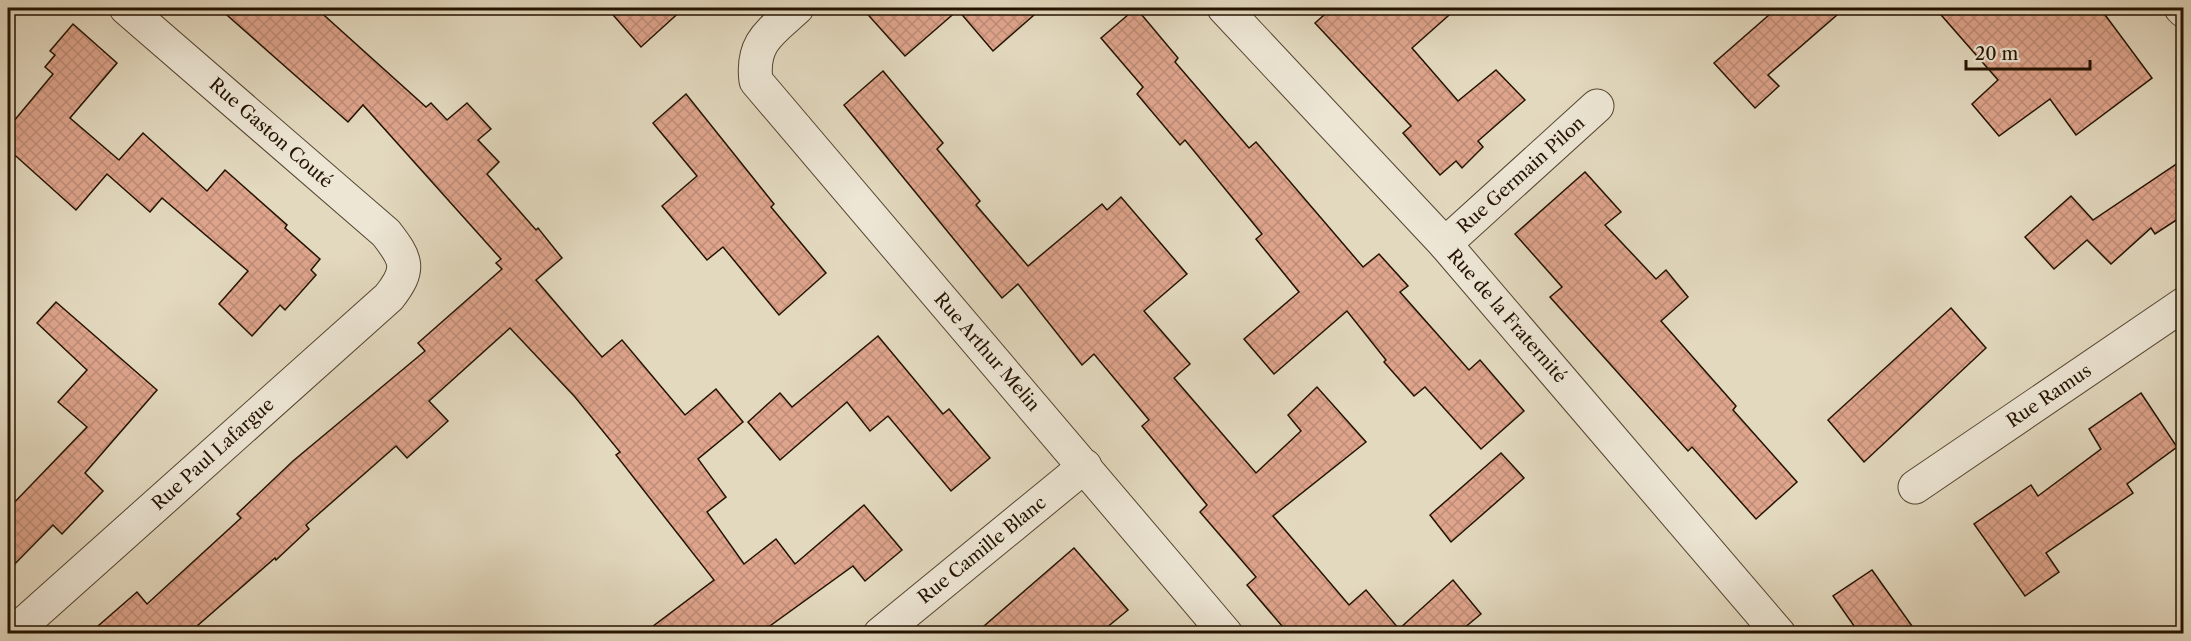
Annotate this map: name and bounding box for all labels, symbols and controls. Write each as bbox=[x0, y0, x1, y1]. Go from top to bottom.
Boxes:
scale bar bbox=[1966, 33, 2090, 71]
text: 20 m bbox=[1975, 43, 2019, 65]
street label: Rue Gaston Couté bbox=[205, 73, 337, 193]
street label: Rue Germain Pilon bbox=[1453, 112, 1589, 238]
street label: Rue de la Fraternité bbox=[1443, 245, 1571, 387]
street label: Rue Arthur Melin bbox=[929, 288, 1045, 416]
street label: Rue Ramus bbox=[2002, 360, 2096, 432]
street label: Rue Paul Lafargue bbox=[147, 393, 279, 515]
street label: Rue Camille Blanc bbox=[914, 492, 1050, 608]

